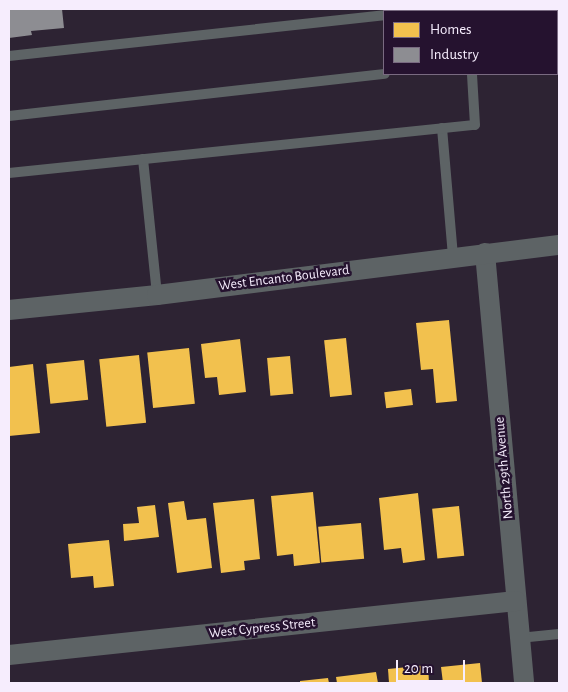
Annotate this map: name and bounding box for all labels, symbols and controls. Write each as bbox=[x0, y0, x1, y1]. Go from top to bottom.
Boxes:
legend bbox=[383, 10, 558, 75]
text: Homes bbox=[430, 22, 472, 37]
text: Industry bbox=[430, 47, 479, 62]
street label: West Encanto Boulevard bbox=[218, 262, 350, 294]
street label: North 29th Avenue bbox=[491, 416, 517, 520]
street label: West Cypress Street bbox=[208, 614, 316, 642]
scale bar bbox=[398, 650, 467, 682]
text: 20 m bbox=[404, 661, 433, 676]

